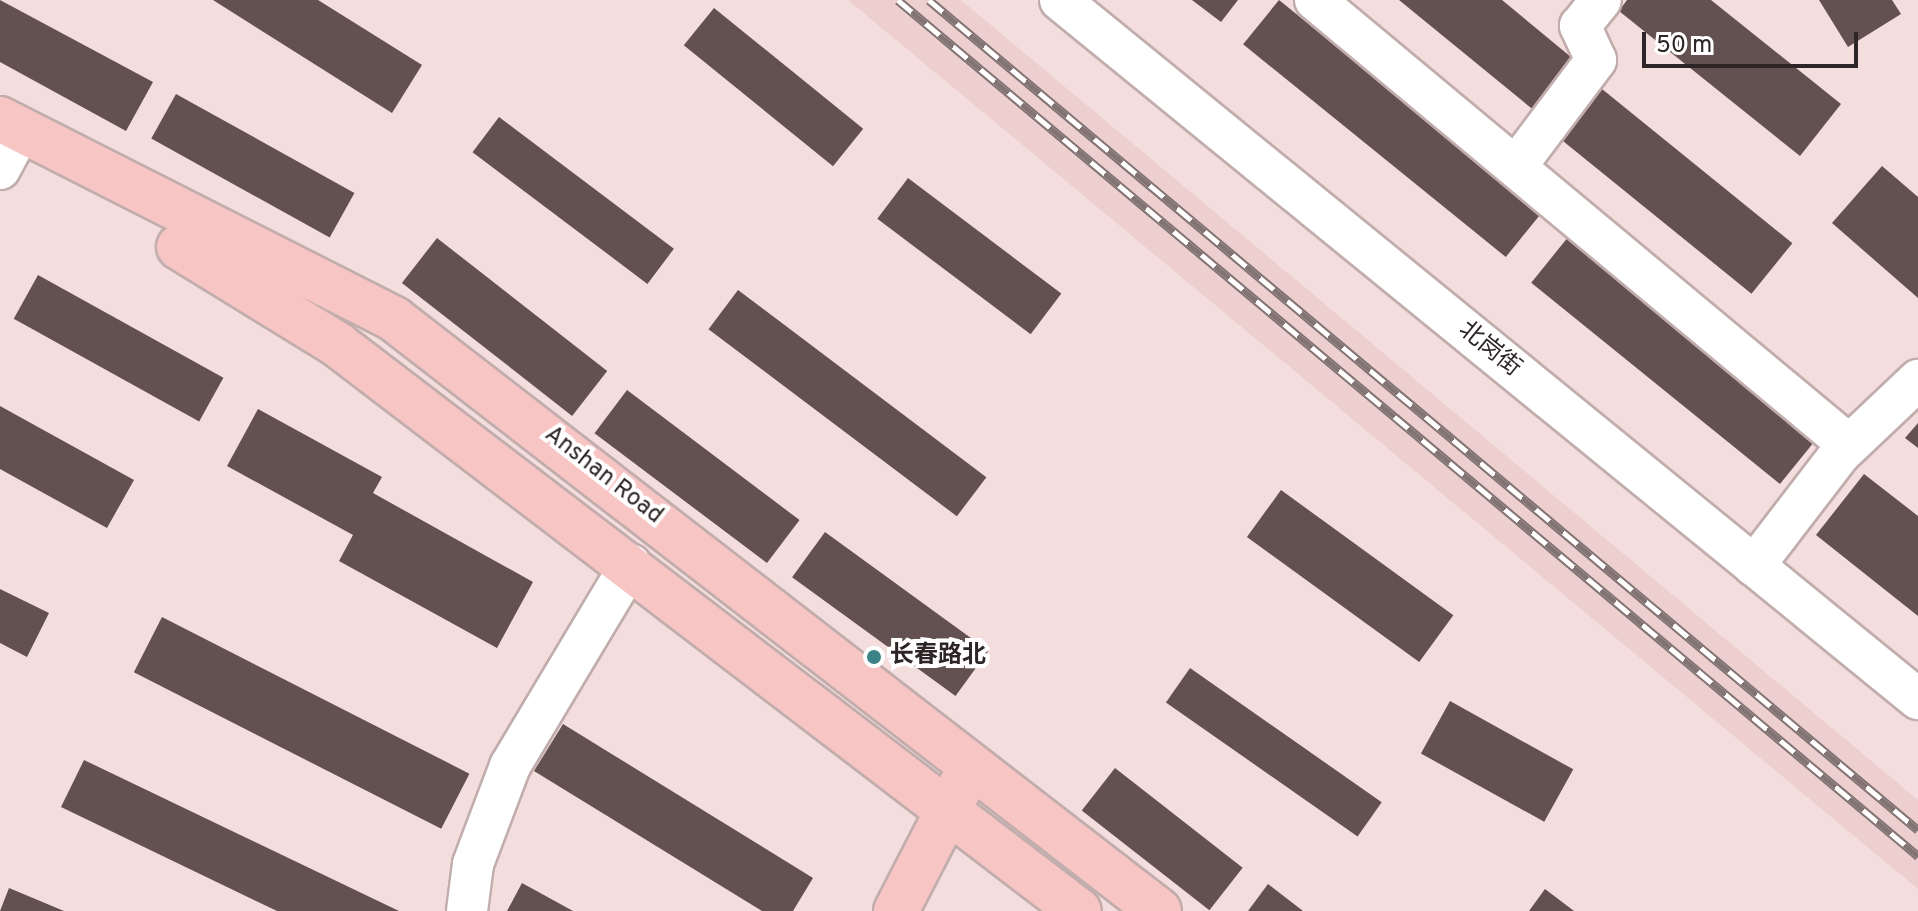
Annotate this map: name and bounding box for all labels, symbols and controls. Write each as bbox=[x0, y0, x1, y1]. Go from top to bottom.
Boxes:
scale bar bbox=[1646, 16, 1862, 66]
text: 50 m bbox=[1656, 31, 1712, 61]
street label: 北岗街 bbox=[1452, 316, 1526, 384]
street label: Anshan Road bbox=[538, 421, 668, 531]
place label: 长春路北 bbox=[890, 643, 986, 671]
marker: 长春路北 bbox=[865, 648, 883, 666]

